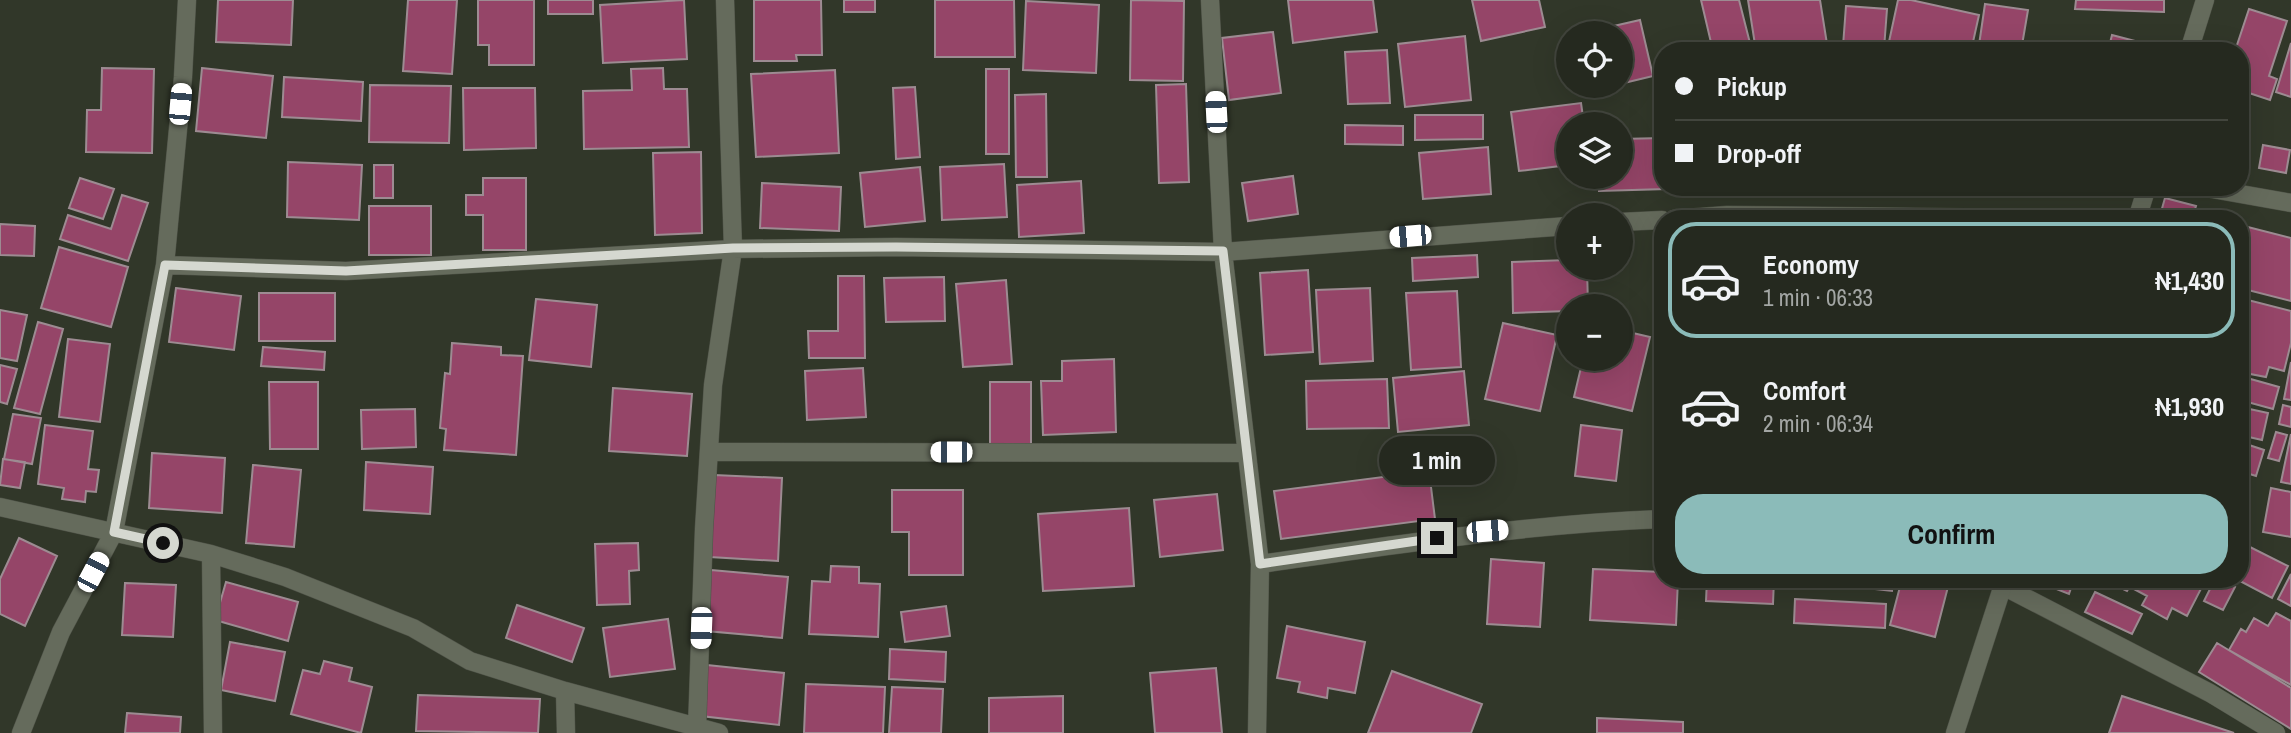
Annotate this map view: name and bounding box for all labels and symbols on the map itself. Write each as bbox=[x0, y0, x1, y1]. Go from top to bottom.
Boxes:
car bbox=[168, 82, 193, 126]
car bbox=[1205, 90, 1228, 134]
car bbox=[1389, 224, 1432, 248]
callout: 1 min bbox=[1379, 436, 1495, 486]
car bbox=[931, 442, 973, 463]
car bbox=[1466, 519, 1509, 543]
route end bbox=[1421, 522, 1453, 554]
route start bbox=[147, 527, 179, 559]
car bbox=[74, 549, 113, 595]
car bbox=[690, 607, 713, 649]

